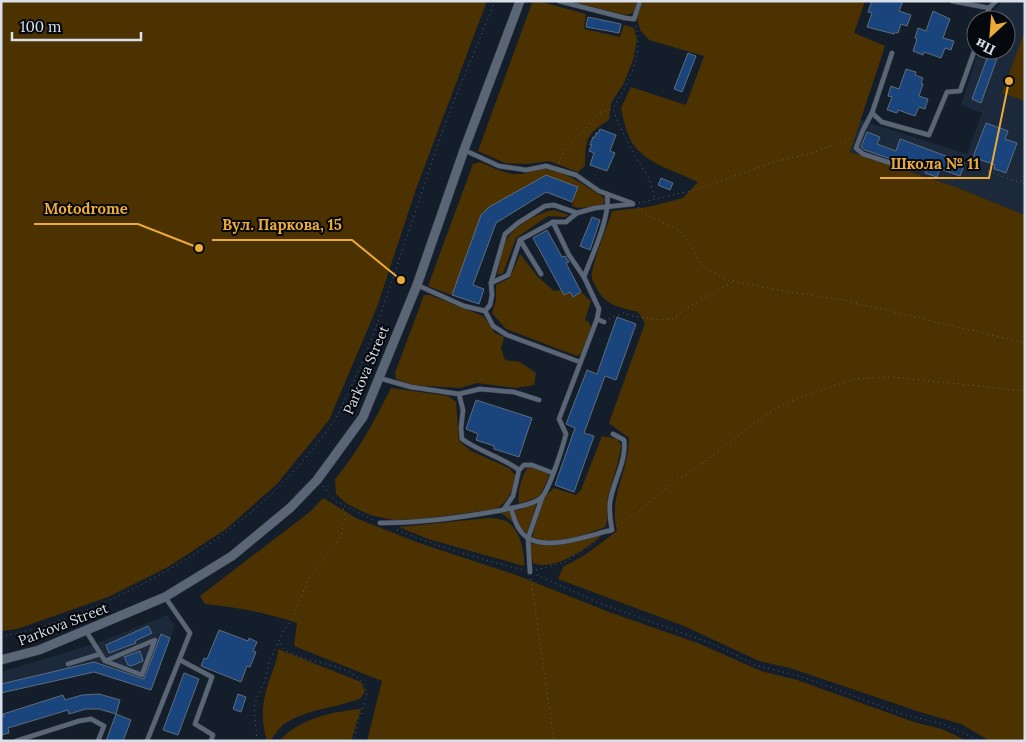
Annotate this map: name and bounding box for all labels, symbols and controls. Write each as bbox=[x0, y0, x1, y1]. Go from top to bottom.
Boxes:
scale bar bbox=[12, 10, 141, 42]
north arrow bbox=[966, 10, 1016, 60]
text: 100 m bbox=[20, 17, 61, 36]
text: Пн bbox=[972, 34, 998, 59]
callout: Школа № 11 bbox=[880, 148, 989, 178]
text: Школа № 11 bbox=[891, 154, 980, 173]
callout: Motodrome bbox=[34, 194, 138, 224]
text: Motodrome bbox=[44, 199, 128, 218]
callout: Вул. Паркова, 15 bbox=[212, 210, 352, 240]
text: Вул. Паркова, 15 bbox=[222, 215, 342, 234]
street label: Parkova Street bbox=[339, 322, 393, 417]
street label: Parkova Street bbox=[16, 598, 111, 649]

